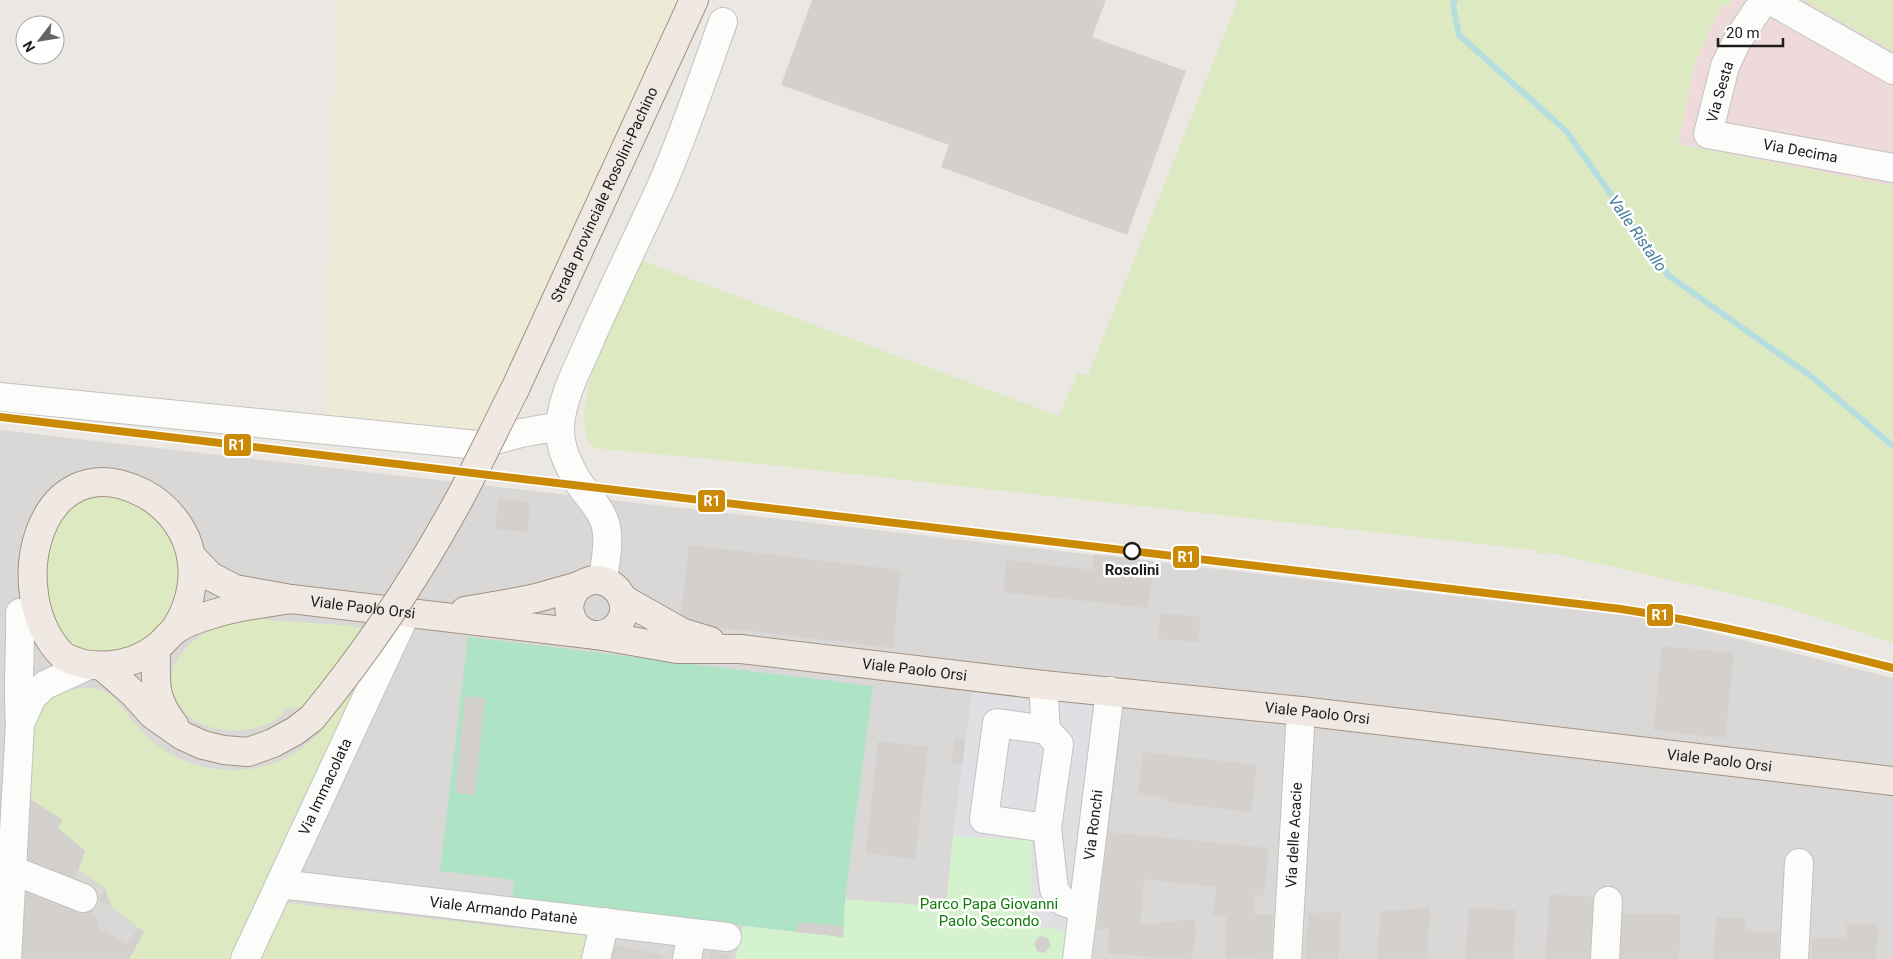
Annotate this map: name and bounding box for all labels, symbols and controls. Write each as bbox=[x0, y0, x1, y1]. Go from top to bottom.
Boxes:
north arrow bbox=[15, 15, 65, 65]
scale bar bbox=[1718, 15, 1783, 47]
text: 20 m bbox=[1726, 24, 1760, 42]
text: N bbox=[19, 38, 38, 55]
street label: Via Sesta bbox=[1703, 59, 1737, 125]
street label: Strada provinciale Rosolini-Pachino bbox=[547, 84, 662, 305]
street label: Via Decima bbox=[1762, 135, 1839, 167]
water label: Valle Ristallo bbox=[1604, 191, 1671, 275]
line badge: R1 bbox=[223, 433, 252, 457]
text: R1 bbox=[228, 437, 246, 453]
line badge: R1 bbox=[697, 489, 726, 513]
text: R1 bbox=[703, 493, 721, 509]
marker: Rosolini bbox=[1123, 542, 1141, 560]
line badge: R1 bbox=[1172, 545, 1200, 569]
text: R1 bbox=[1177, 549, 1195, 565]
place label: Rosolini bbox=[1105, 561, 1159, 579]
street label: Viale Paolo Orsi bbox=[309, 592, 416, 623]
line badge: R1 bbox=[1646, 603, 1674, 627]
text: R1 bbox=[1651, 607, 1669, 623]
street label: Viale Paolo Orsi bbox=[861, 654, 968, 685]
street label: Viale Paolo Orsi bbox=[1264, 698, 1371, 728]
street label: Via Immacolata bbox=[295, 735, 355, 838]
street label: Viale Paolo Orsi bbox=[1666, 745, 1773, 776]
street label: Via delle Acacie bbox=[1282, 782, 1306, 889]
street label: Via Ronchi bbox=[1080, 789, 1107, 861]
street label: Viale Armando Patanè bbox=[428, 893, 578, 928]
park label: Parco Papa Giovanni Paolo Secondo bbox=[920, 895, 1058, 930]

